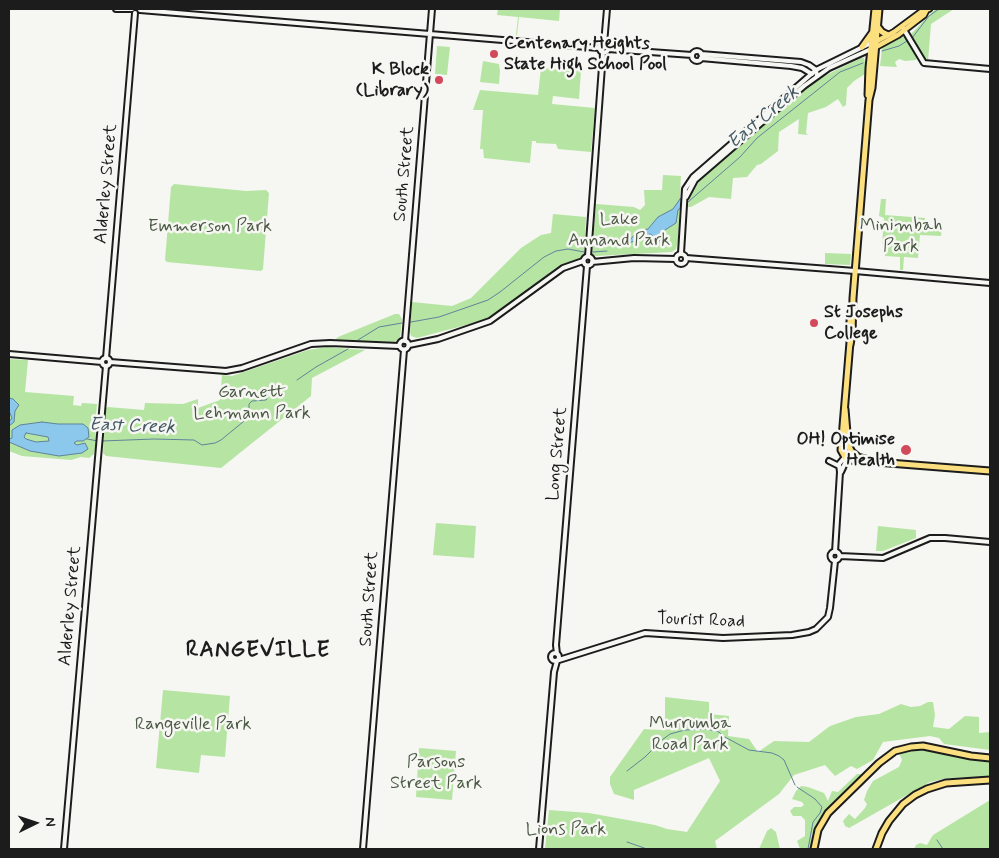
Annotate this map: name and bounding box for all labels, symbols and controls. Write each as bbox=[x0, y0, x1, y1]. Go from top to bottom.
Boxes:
place label: Centenary Heights State High School Pool bbox=[504, 33, 667, 76]
marker: Centenary Heights State High School Pool bbox=[488, 48, 500, 60]
place label: K Block (Library) bbox=[356, 59, 429, 102]
marker: K Block (Library) bbox=[433, 74, 445, 86]
water label: East Creek bbox=[724, 82, 804, 154]
street label: Alderley Street bbox=[91, 123, 123, 245]
street label: South Street bbox=[390, 125, 420, 223]
park label: Lake Annand Park bbox=[568, 209, 670, 252]
park label: Minimbah Park bbox=[860, 215, 942, 258]
park label: Emmerson Park bbox=[148, 216, 272, 238]
place label: St Josephs College bbox=[824, 302, 903, 344]
marker: St Josephs College bbox=[808, 317, 820, 329]
park label: Garnett Lehmann Park bbox=[193, 382, 311, 424]
street label: Long Street bbox=[543, 406, 573, 502]
water label: East Creek bbox=[89, 414, 175, 440]
place label: OH! Optimise Health bbox=[797, 429, 895, 472]
marker: OH! Optimise Health bbox=[899, 443, 913, 457]
street label: Alderley Street bbox=[55, 545, 87, 667]
street label: South Street bbox=[356, 551, 384, 647]
street label: Tourist Road bbox=[657, 609, 745, 633]
district label: RANGEVILLE bbox=[186, 638, 330, 664]
park label: Murrumba Road Park bbox=[649, 713, 731, 756]
park label: Rangeville Park bbox=[135, 714, 251, 736]
park label: Parsons Street Park bbox=[390, 752, 482, 794]
north arrow bbox=[10, 798, 60, 848]
text: N bbox=[41, 817, 59, 827]
park label: Lions Park bbox=[526, 819, 606, 841]

